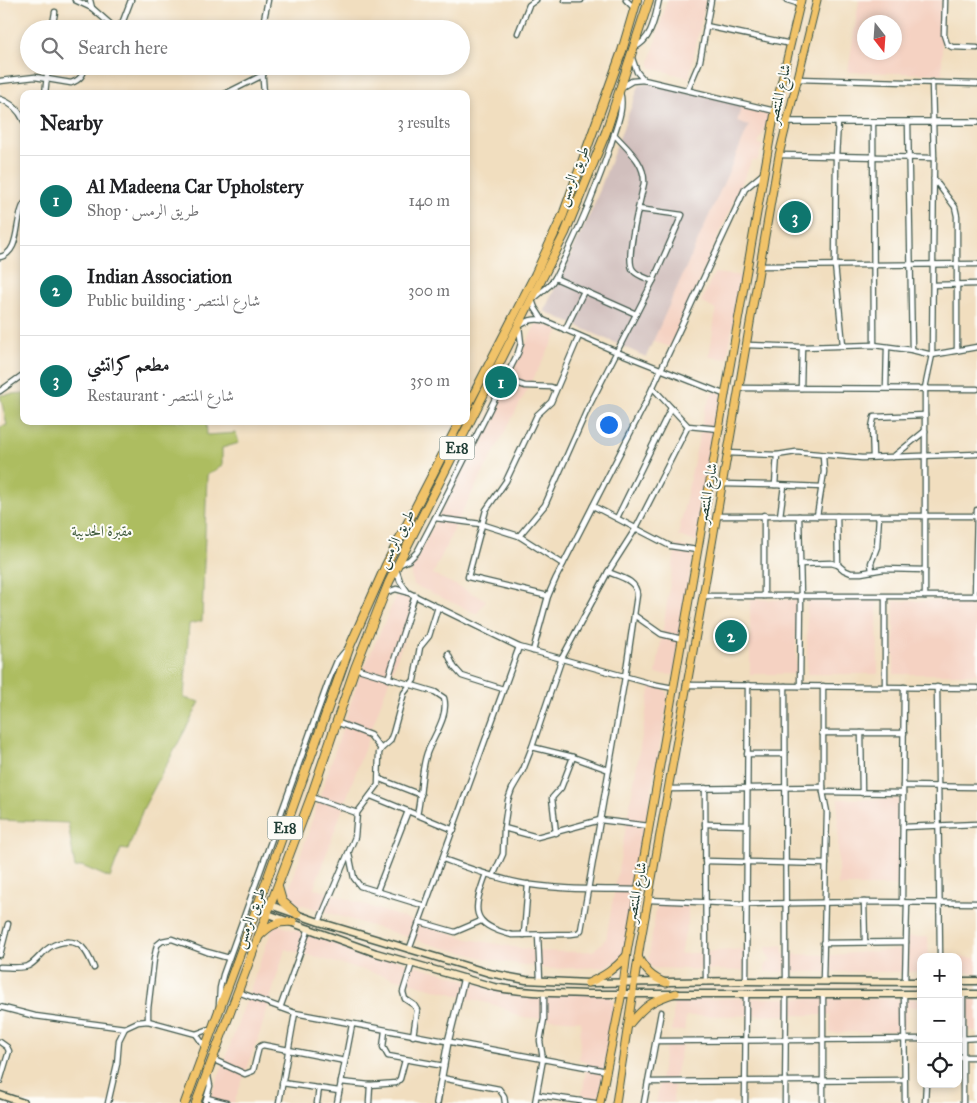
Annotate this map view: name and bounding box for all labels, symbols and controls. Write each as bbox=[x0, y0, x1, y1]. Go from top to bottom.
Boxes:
north arrow bbox=[857, 15, 902, 60]
search box bbox=[20, 20, 470, 75]
icon: search bbox=[38, 34, 66, 62]
text: Search here bbox=[78, 36, 168, 59]
street label: شارع المنتصر bbox=[763, 62, 799, 129]
text: Nearby bbox=[40, 110, 103, 136]
text: 3 results bbox=[397, 113, 450, 132]
street label: طريق الرمس bbox=[553, 143, 594, 209]
text: Al Madeena Car Upholstery bbox=[87, 175, 304, 198]
text: 1 bbox=[53, 191, 59, 210]
text: 140 m bbox=[409, 191, 450, 210]
pin: 3 bbox=[779, 198, 811, 236]
text: Shop · طريق الرمس bbox=[87, 201, 199, 220]
text: Indian Association bbox=[87, 265, 232, 288]
text: 2 bbox=[52, 281, 60, 300]
text: 300 m bbox=[408, 281, 450, 300]
text: Public building · شارع المنتصر bbox=[87, 291, 260, 310]
text: مطعم كراتشي bbox=[87, 353, 170, 376]
pin: 1 bbox=[485, 363, 517, 401]
text: 3 bbox=[53, 371, 59, 390]
text: 350 m bbox=[410, 371, 450, 390]
text: Restaurant · شارع المنتصر bbox=[87, 386, 234, 405]
your location bbox=[596, 412, 622, 438]
road number: E18 bbox=[440, 436, 474, 459]
street label: شارع المنتصر bbox=[692, 461, 725, 527]
street label: طريق الرمس bbox=[374, 507, 419, 572]
park label: مقبرة الحديبة bbox=[72, 522, 132, 541]
pin: 2 bbox=[715, 617, 747, 655]
road number: E18 bbox=[268, 816, 302, 840]
street label: شارع المنتصر bbox=[621, 860, 655, 926]
street label: طريق الرمس bbox=[231, 885, 270, 951]
map controls bbox=[917, 953, 962, 1088]
button: + bbox=[917, 953, 962, 998]
button: − bbox=[917, 998, 962, 1043]
button: locate bbox=[917, 1043, 962, 1088]

